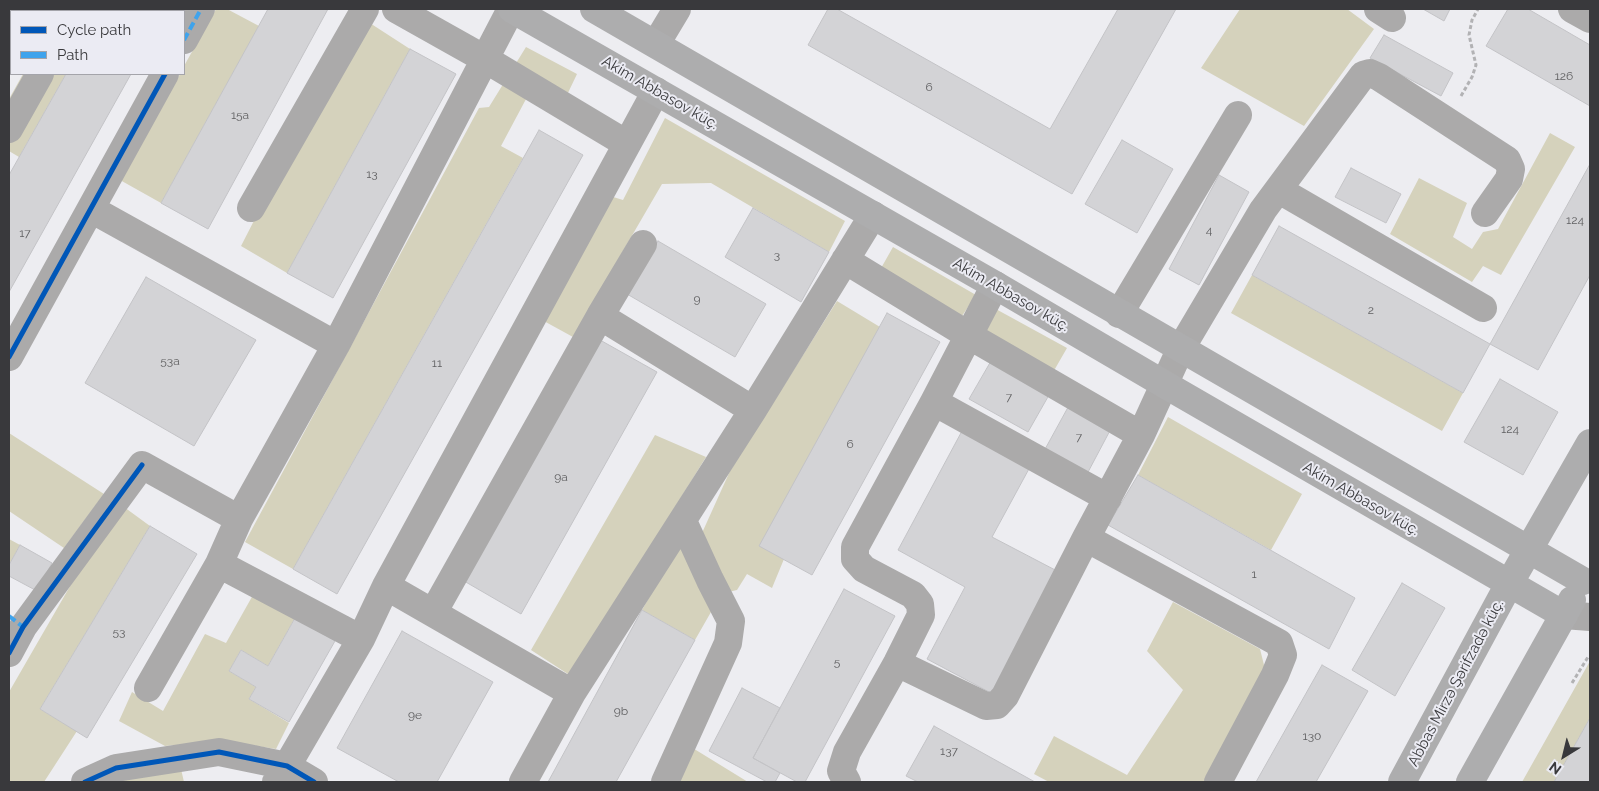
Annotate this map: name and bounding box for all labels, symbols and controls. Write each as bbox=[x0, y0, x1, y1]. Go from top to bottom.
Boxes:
legend bbox=[10, 10, 185, 75]
text: Cycle path bbox=[57, 21, 131, 39]
text: Path bbox=[57, 46, 88, 64]
street label: Akim Abbasov küç. bbox=[599, 52, 721, 134]
house number: 126 bbox=[1555, 69, 1573, 83]
house number: 6 bbox=[925, 80, 933, 94]
house number: 15a bbox=[231, 108, 249, 122]
house number: 13 bbox=[366, 167, 378, 181]
house number: 124 bbox=[1566, 213, 1584, 227]
house number: 4 bbox=[1206, 223, 1212, 237]
house number: 17 bbox=[19, 226, 31, 240]
house number: 3 bbox=[774, 248, 780, 262]
street label: Akim Abbasov küç. bbox=[950, 254, 1072, 336]
house number: 9 bbox=[693, 292, 701, 306]
house number: 2 bbox=[1368, 303, 1374, 317]
house number: 53a bbox=[160, 354, 180, 368]
house number: 11 bbox=[432, 356, 442, 370]
house number: 7 bbox=[1006, 390, 1012, 404]
house number: 124 bbox=[1501, 422, 1519, 436]
house number: 7 bbox=[1076, 430, 1082, 444]
house number: 6 bbox=[846, 437, 854, 451]
street label: Akim Abbasov küç. bbox=[1300, 458, 1422, 540]
house number: 9a bbox=[554, 470, 568, 484]
house number: 1 bbox=[1251, 567, 1257, 581]
street label: Abbas Mirzə Şərifzadə küç. bbox=[1404, 597, 1508, 769]
house number: 53 bbox=[113, 625, 125, 639]
house number: 5 bbox=[834, 655, 840, 669]
house number: 9b bbox=[614, 704, 628, 718]
house number: 9e bbox=[408, 708, 422, 722]
house number: 130 bbox=[1303, 729, 1321, 743]
north arrow bbox=[1539, 731, 1589, 781]
house number: 137 bbox=[940, 744, 958, 758]
text: N bbox=[1546, 759, 1564, 778]

